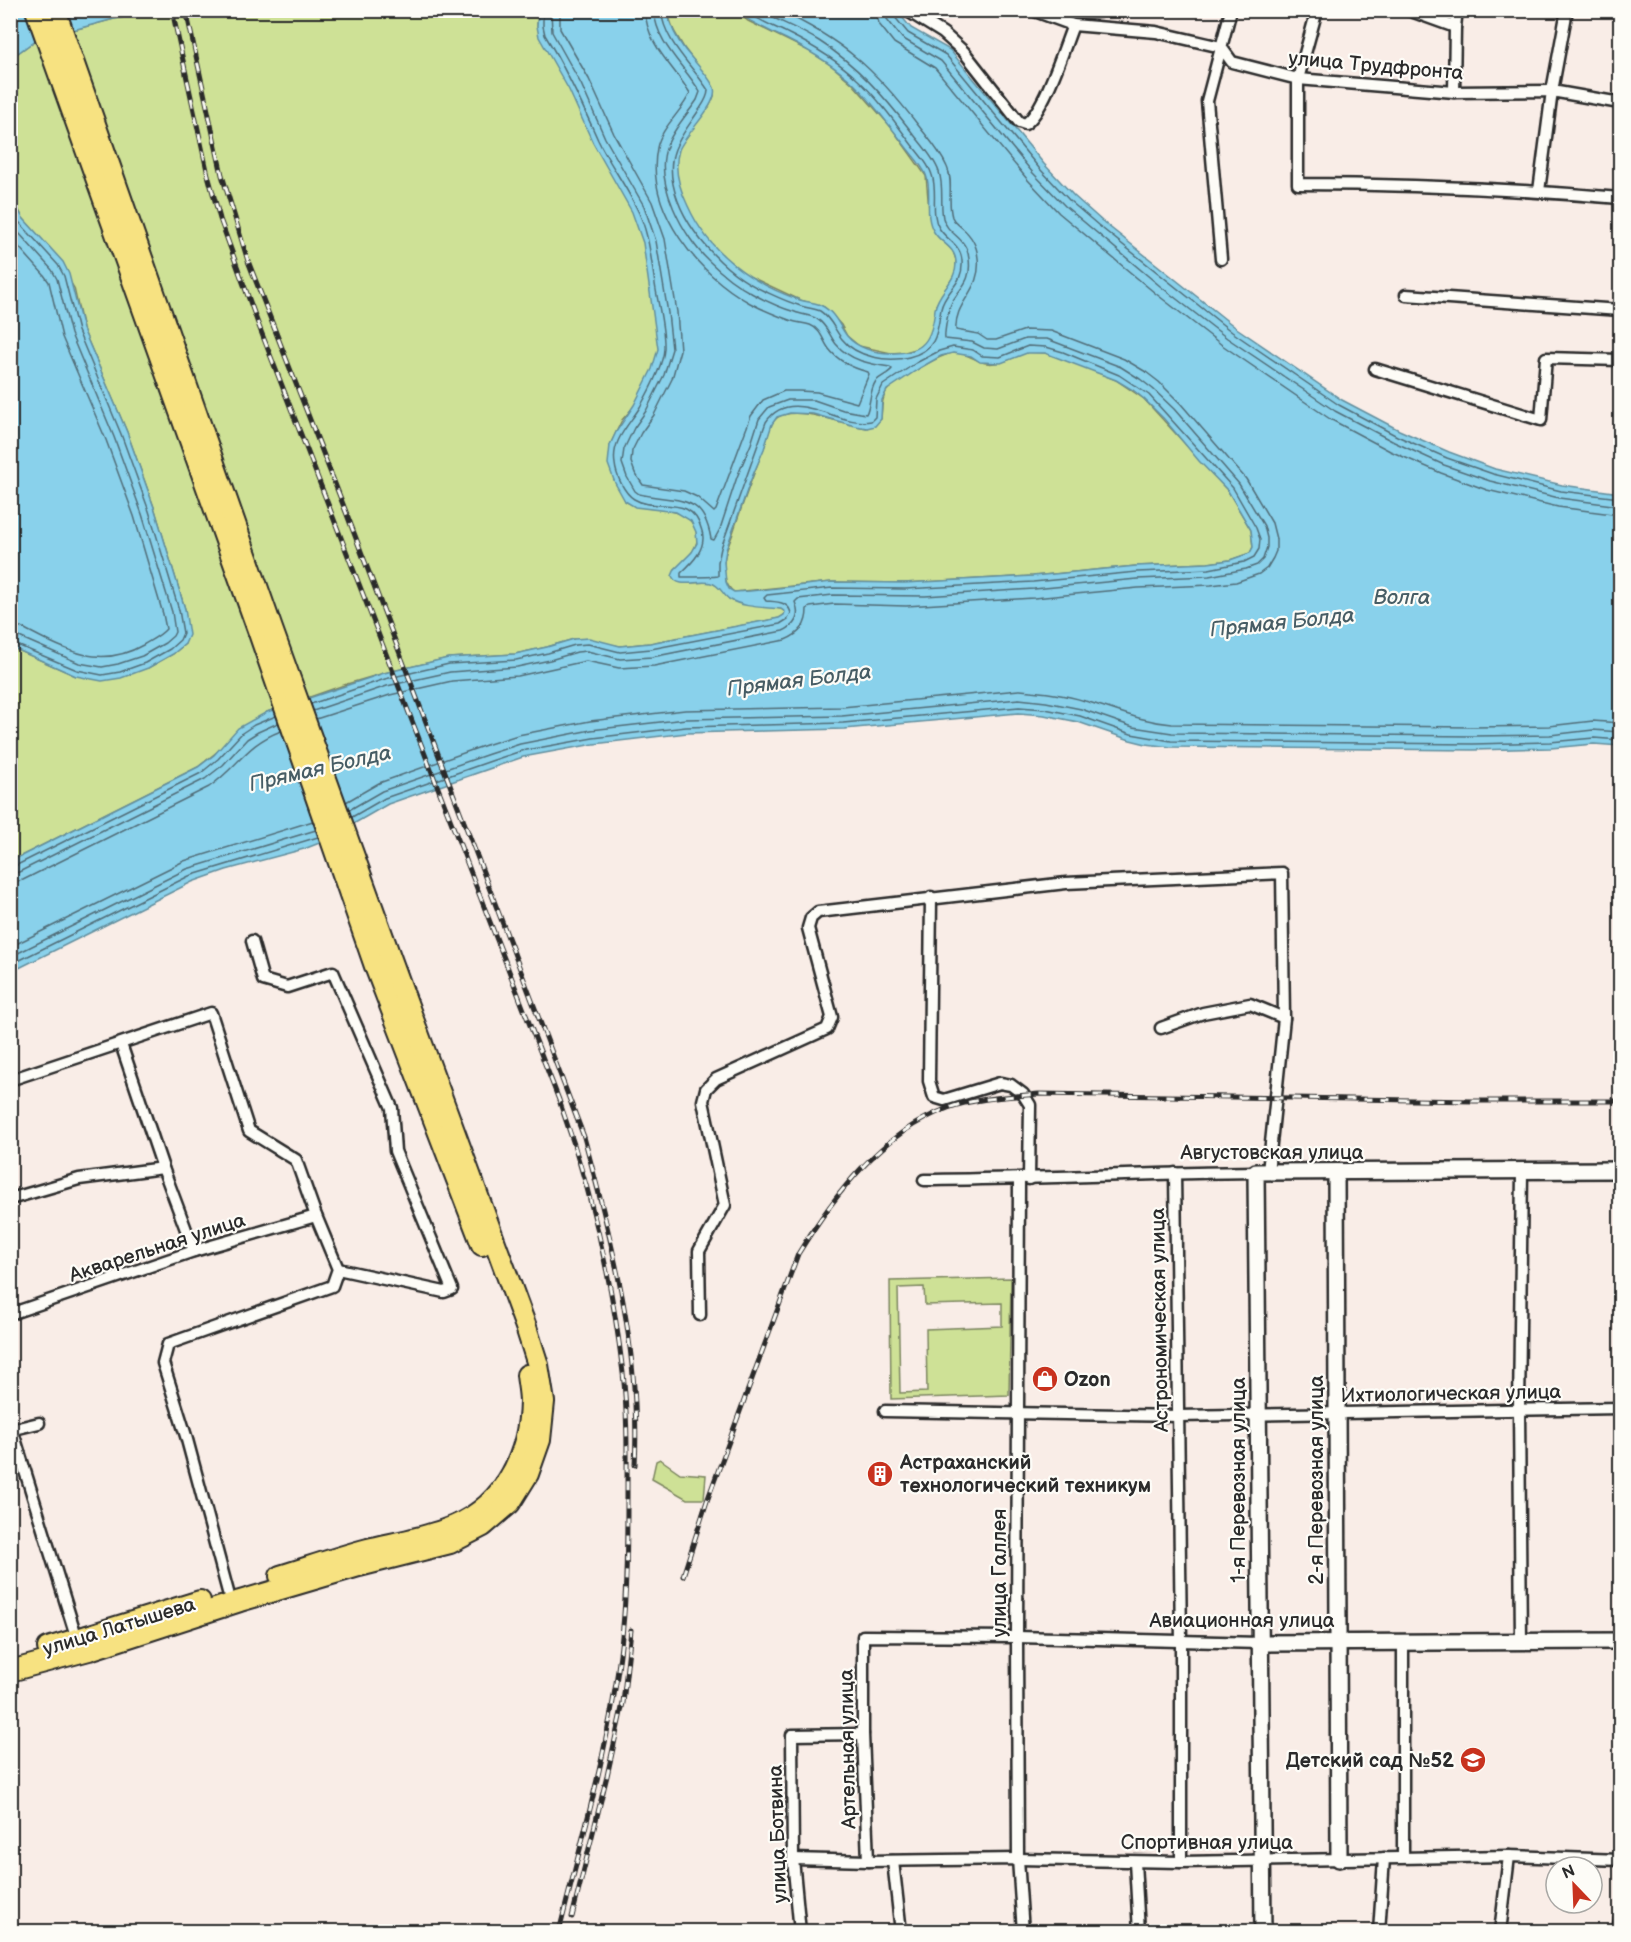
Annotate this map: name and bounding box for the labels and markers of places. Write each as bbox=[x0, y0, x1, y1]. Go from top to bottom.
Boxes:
shop icon: Ozon bbox=[1030, 1364, 1060, 1394]
place label: Ozon bbox=[1064, 1368, 1111, 1392]
place label: Астраханский технологический техникум bbox=[899, 1451, 1151, 1498]
building icon: Астраханский технологический техникум bbox=[865, 1459, 895, 1489]
school or university icon: Детский сад №52 bbox=[1458, 1745, 1488, 1775]
place label: Детский сад №52 bbox=[1286, 1749, 1454, 1773]

